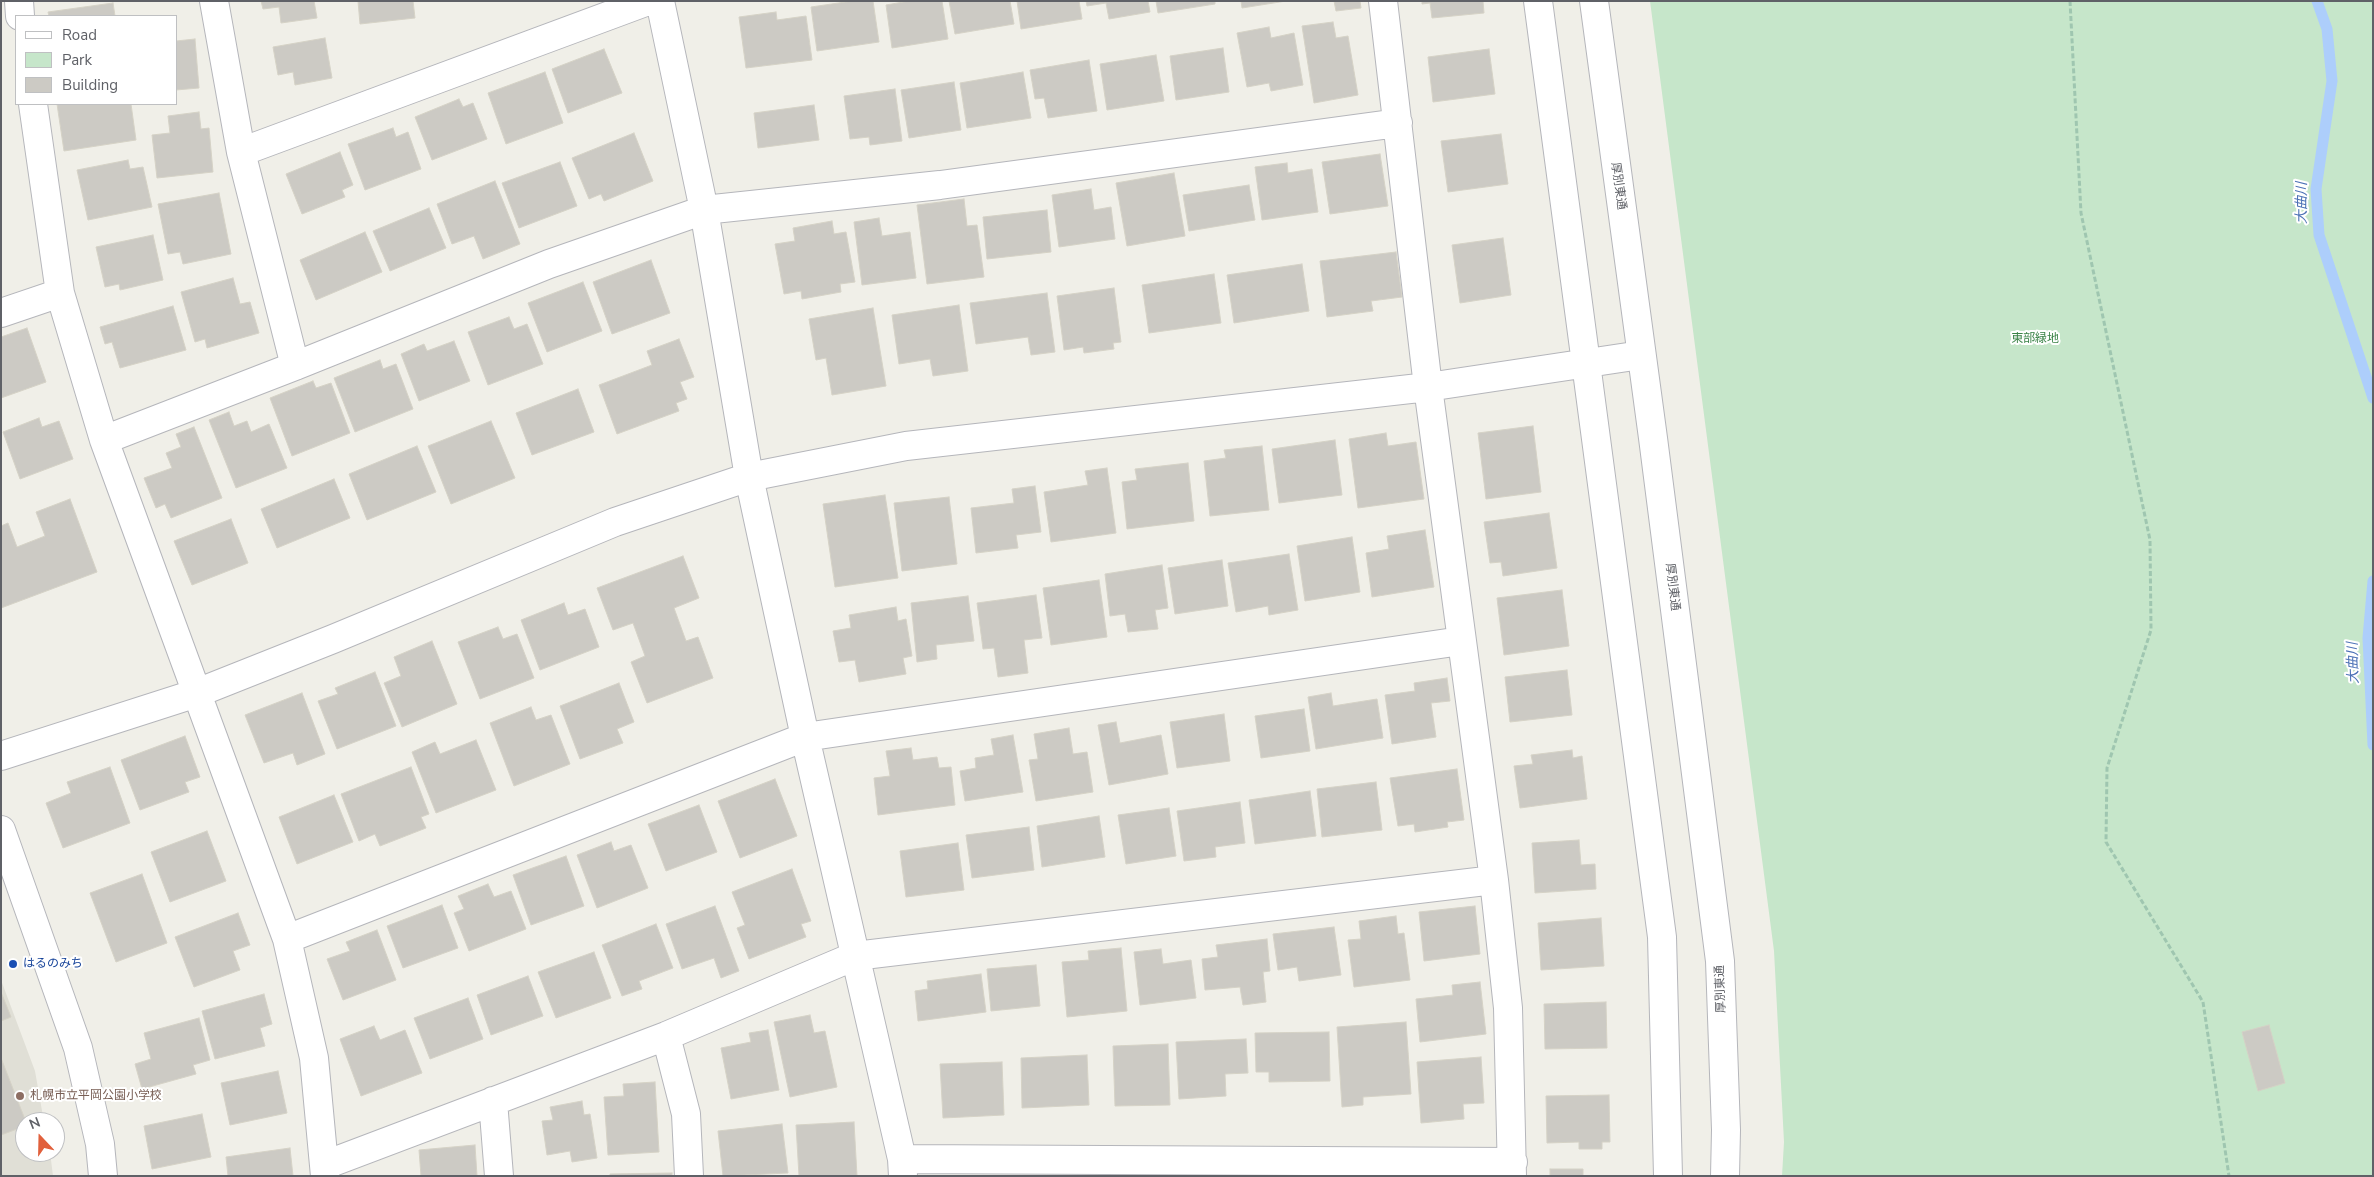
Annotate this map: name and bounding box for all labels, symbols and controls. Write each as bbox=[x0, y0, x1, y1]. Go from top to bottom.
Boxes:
legend bbox=[15, 15, 178, 105]
text: Road bbox=[62, 25, 97, 45]
text: Park bbox=[62, 50, 92, 70]
text: Building bbox=[62, 75, 118, 95]
street label: 厚別東通 bbox=[1608, 161, 1628, 211]
water label: 大曲川 bbox=[2295, 182, 2311, 224]
park label: 東部緑地 bbox=[2011, 332, 2059, 346]
street label: 厚別東通 bbox=[1662, 562, 1682, 612]
water label: 大曲川 bbox=[2345, 642, 2363, 684]
place label: はるのみち bbox=[23, 957, 83, 971]
marker: はるのみち bbox=[7, 958, 19, 970]
street label: 厚別東通 bbox=[1713, 965, 1729, 1013]
place label: 札幌市立平岡公園小学校 bbox=[30, 1089, 162, 1103]
marker: 札幌市立平岡公園小学校 bbox=[14, 1090, 26, 1102]
north arrow bbox=[15, 1112, 65, 1162]
text: N bbox=[26, 1113, 43, 1134]

